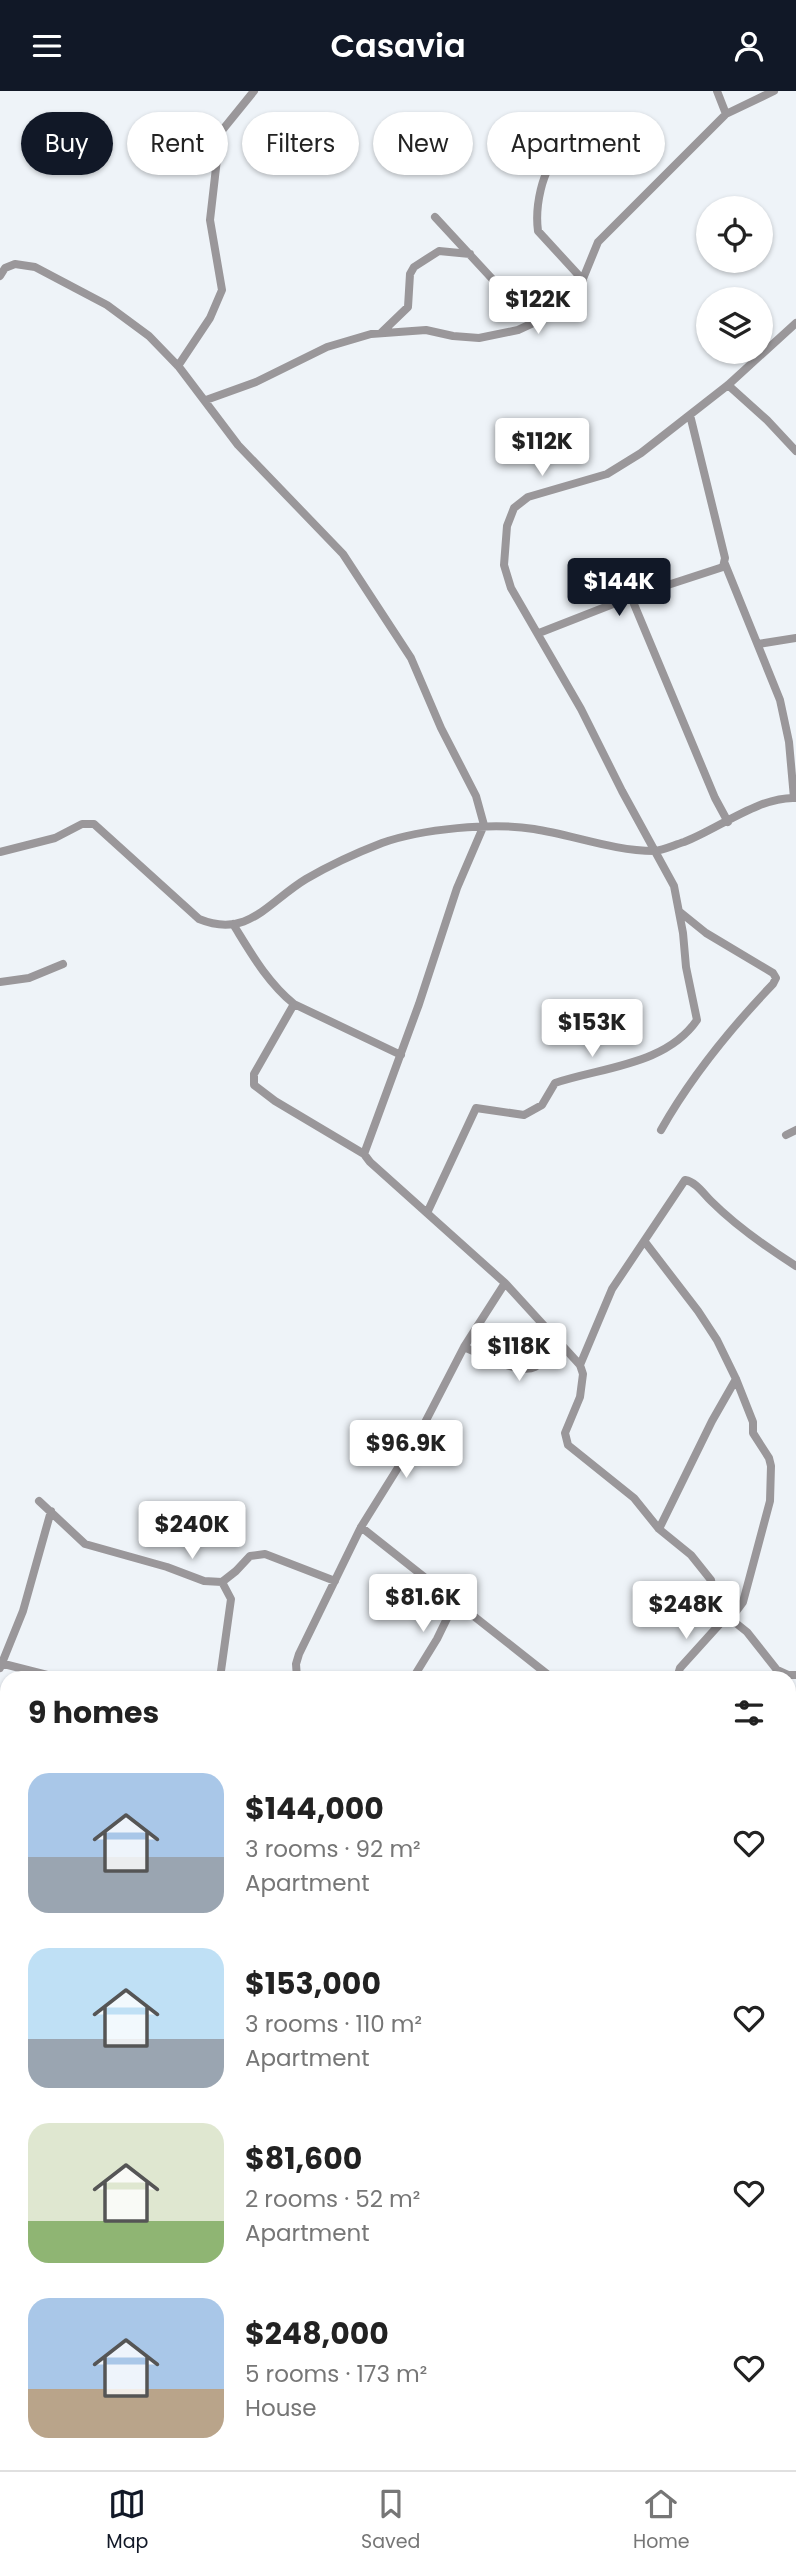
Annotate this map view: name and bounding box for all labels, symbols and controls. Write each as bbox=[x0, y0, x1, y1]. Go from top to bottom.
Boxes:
text: Casavia bbox=[330, 23, 466, 68]
icon: menu bbox=[28, 27, 66, 65]
icon: person bbox=[730, 27, 768, 65]
chip: Buy bbox=[21, 112, 113, 175]
chip: Rent bbox=[127, 112, 228, 175]
chip: Filters bbox=[242, 112, 359, 175]
chip: New bbox=[373, 112, 473, 175]
chip: Apartment bbox=[487, 112, 665, 175]
map controls bbox=[696, 196, 773, 364]
button: locate bbox=[696, 196, 773, 273]
pin: $122K bbox=[489, 277, 587, 336]
text: $122K bbox=[505, 283, 571, 315]
button: layers bbox=[696, 287, 773, 364]
pin: $112K bbox=[493, 419, 591, 478]
text: $112K bbox=[511, 425, 573, 457]
pin: $144K bbox=[570, 559, 668, 618]
text: $144K bbox=[584, 565, 654, 597]
pin: $153K bbox=[543, 999, 641, 1059]
text: $153K bbox=[558, 1006, 626, 1038]
pin: $118K bbox=[470, 1323, 568, 1383]
text: $118K bbox=[487, 1330, 551, 1362]
pin: $96.9K bbox=[349, 1421, 463, 1480]
text: $96.9K bbox=[366, 1427, 446, 1459]
pin: $240K bbox=[143, 1501, 241, 1561]
text: $240K bbox=[155, 1508, 229, 1540]
pin: $81.6K bbox=[366, 1575, 480, 1634]
text: $81.6K bbox=[385, 1581, 461, 1613]
pin: $248K bbox=[637, 1581, 735, 1641]
text: $248K bbox=[649, 1588, 723, 1620]
text: 9 homes bbox=[28, 1691, 159, 1734]
icon: filters bbox=[730, 1694, 768, 1732]
text: $144,000 bbox=[245, 1787, 384, 1830]
icon: home bbox=[84, 1801, 168, 1885]
icon: heart bbox=[730, 1824, 768, 1862]
text: 3 rooms · 92 m² bbox=[245, 1833, 421, 1865]
text: Apartment bbox=[245, 1867, 370, 1899]
text: $153,000 bbox=[245, 1962, 381, 2005]
icon: home bbox=[84, 1976, 168, 2060]
icon: heart bbox=[730, 1999, 768, 2037]
text: 3 rooms · 110 m² bbox=[245, 2008, 422, 2040]
text: Apartment bbox=[245, 2042, 370, 2074]
text: $81,600 bbox=[245, 2137, 362, 2180]
icon: home bbox=[84, 2151, 168, 2235]
icon: heart bbox=[730, 2174, 768, 2212]
text: 2 rooms · 52 m² bbox=[245, 2183, 420, 2215]
text: Apartment bbox=[245, 2217, 370, 2249]
text: $248,000 bbox=[245, 2312, 389, 2355]
icon: home bbox=[84, 2326, 168, 2410]
icon: heart bbox=[730, 2349, 768, 2387]
text: 5 rooms · 173 m² bbox=[245, 2358, 427, 2390]
text: House bbox=[245, 2392, 317, 2424]
tab: Map bbox=[106, 2485, 148, 2556]
tab: Saved bbox=[361, 2485, 420, 2556]
tab: Home bbox=[633, 2485, 690, 2556]

